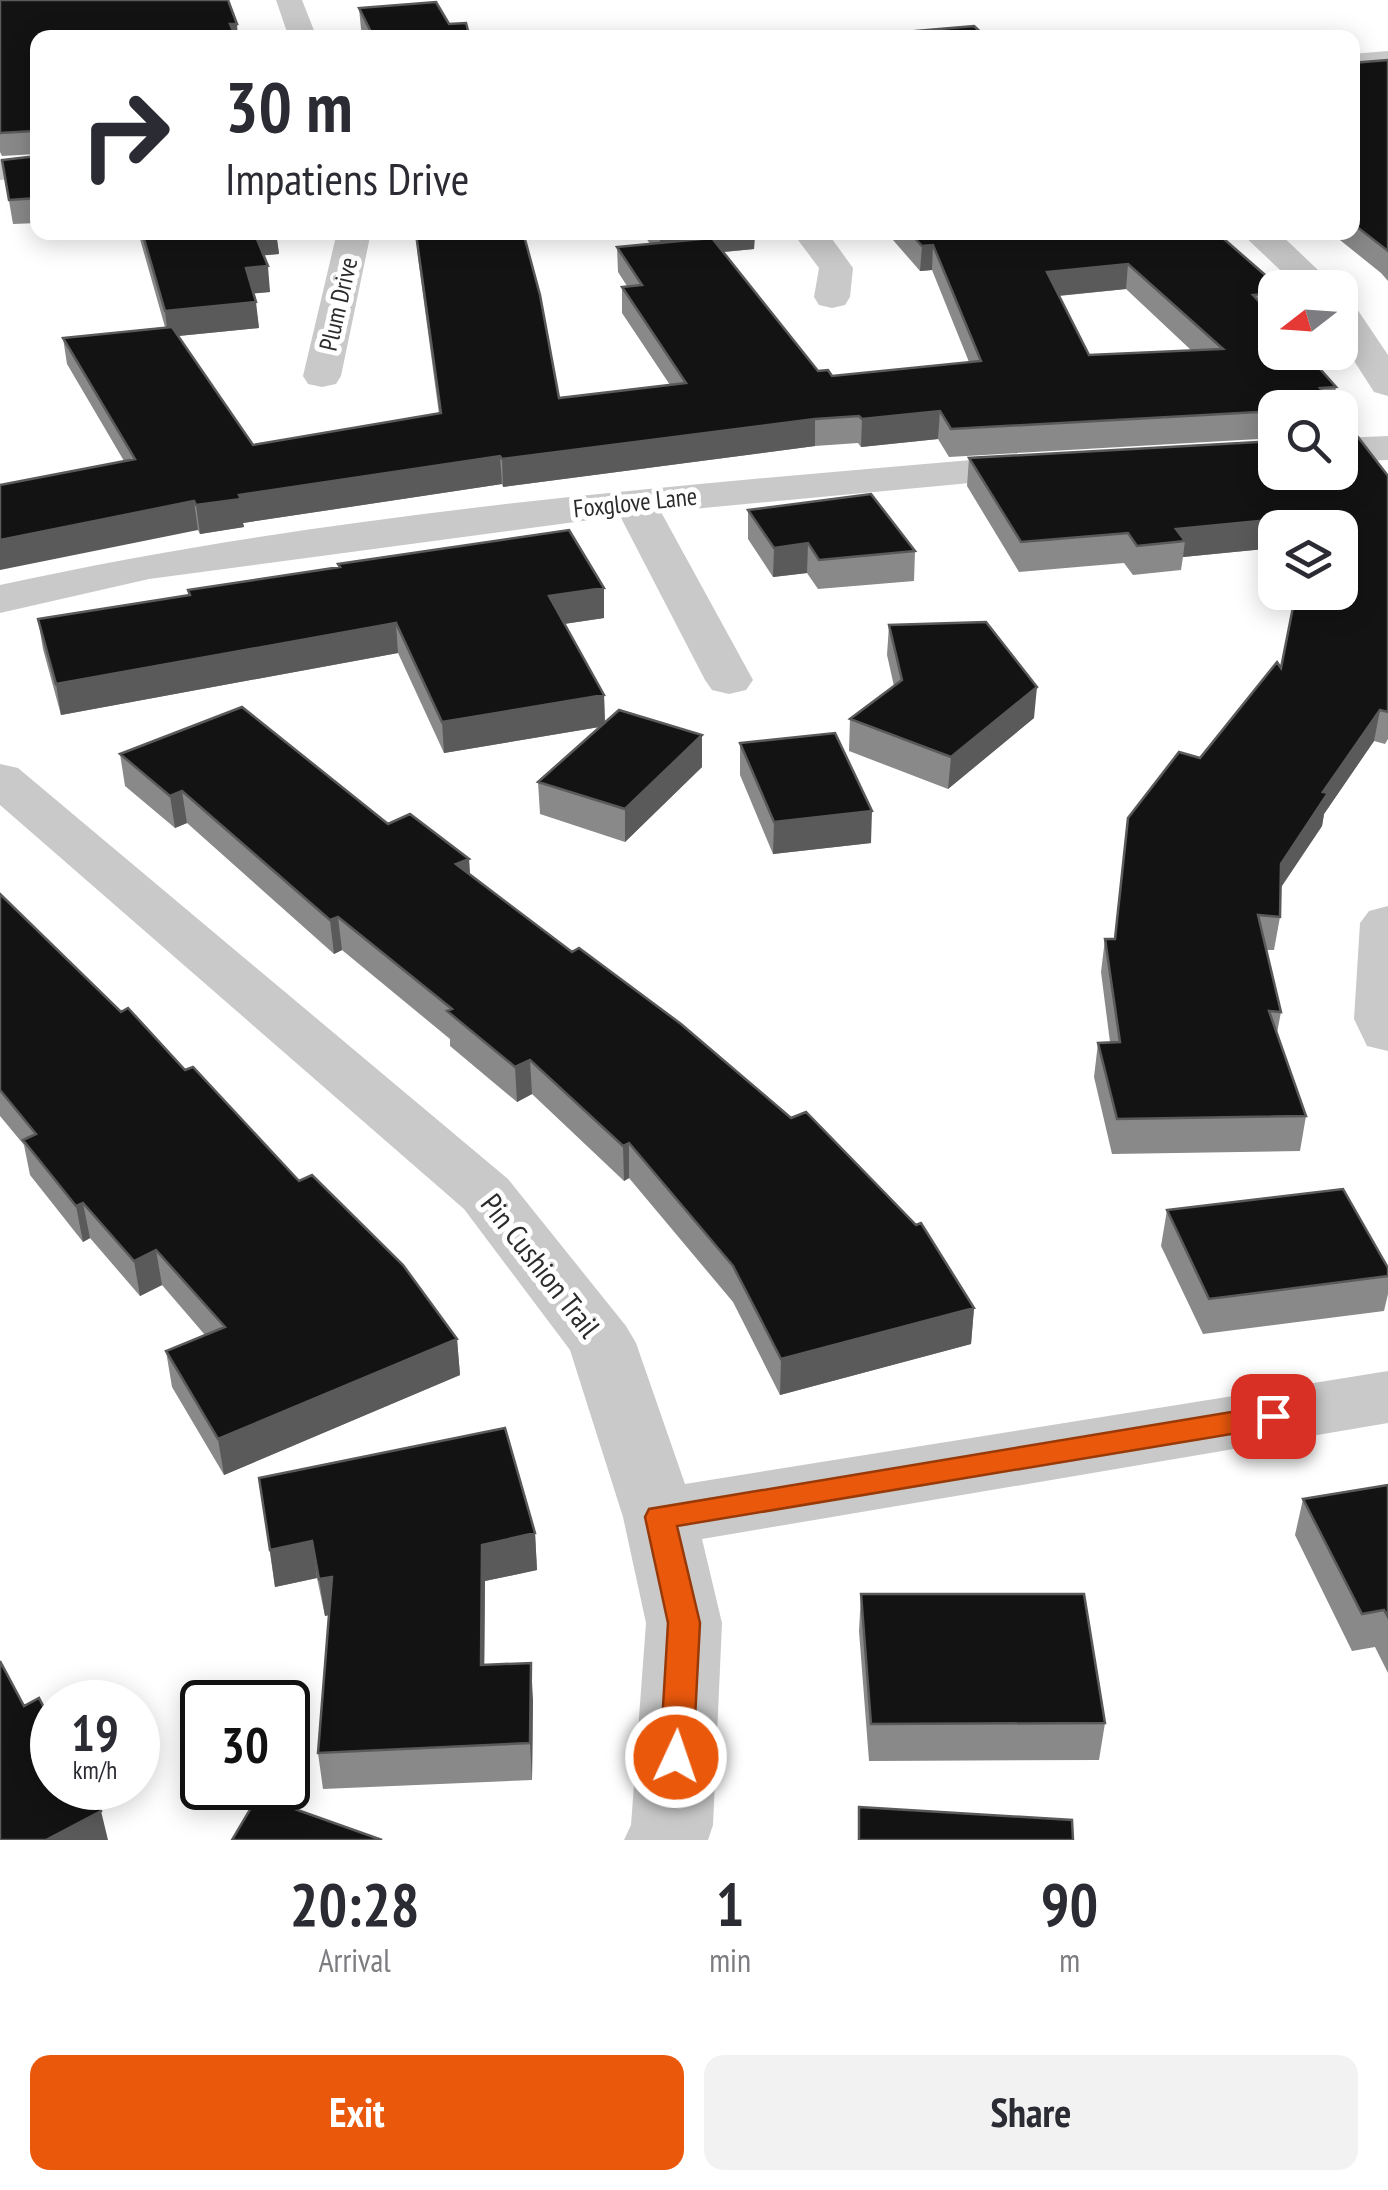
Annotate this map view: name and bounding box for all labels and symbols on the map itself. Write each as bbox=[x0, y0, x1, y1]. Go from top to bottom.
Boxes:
street label: Plum Drive bbox=[312, 254, 364, 354]
north arrow bbox=[1258, 270, 1358, 370]
street label: Foxglove Lane bbox=[572, 480, 698, 524]
street label: Pin Cushion Trail bbox=[473, 1185, 610, 1345]
pin bbox=[1231, 1374, 1316, 1459]
speed limit sign: 30 bbox=[180, 1680, 310, 1810]
position arrow bbox=[624, 1705, 728, 1809]

